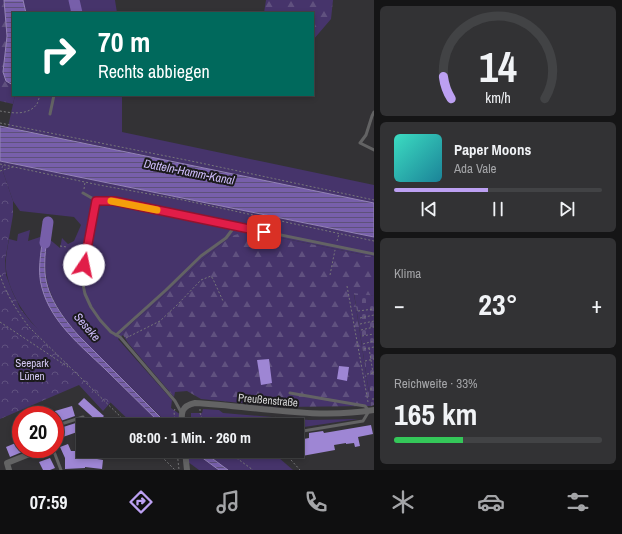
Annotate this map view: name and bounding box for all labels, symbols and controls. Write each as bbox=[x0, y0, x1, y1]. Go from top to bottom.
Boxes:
text: 70 m bbox=[98, 23, 150, 61]
icon: right bbox=[32, 28, 84, 80]
text: 14 bbox=[479, 39, 517, 95]
text: Rechts abbiegen bbox=[98, 59, 210, 84]
text: km/h bbox=[485, 88, 511, 107]
text: Paper Moons bbox=[454, 139, 531, 160]
water label: Datteln-Hamm-Kanal bbox=[142, 155, 236, 189]
text: Ada Vale bbox=[454, 160, 496, 177]
icon: previous bbox=[418, 198, 440, 220]
icon: pause bbox=[487, 198, 509, 220]
icon: next bbox=[556, 198, 578, 220]
pin bbox=[247, 215, 281, 249]
icon: arrive bbox=[253, 221, 275, 243]
position arrow bbox=[63, 244, 105, 286]
text: Klima bbox=[394, 265, 421, 282]
text: 23° bbox=[478, 284, 518, 324]
text: − bbox=[394, 290, 405, 320]
text: + bbox=[591, 290, 602, 320]
water label: Seseke bbox=[70, 309, 104, 345]
park label: Seepark Lünen bbox=[15, 356, 49, 383]
text: Reichweite · 33% bbox=[394, 375, 478, 392]
street label: Preußenstraße bbox=[237, 390, 299, 410]
text: 165 km bbox=[394, 394, 477, 434]
speed limit sign: 20 bbox=[12, 406, 64, 458]
text: 08:00 · 1 Min. · 260 m bbox=[129, 427, 251, 448]
icon: directions bbox=[127, 488, 155, 516]
icon: music bbox=[214, 488, 242, 516]
icon: phone bbox=[302, 488, 330, 516]
icon: climate bbox=[389, 488, 417, 516]
icon: car bbox=[477, 488, 505, 516]
icon: filters bbox=[564, 488, 592, 516]
text: 07:59 bbox=[30, 490, 67, 515]

